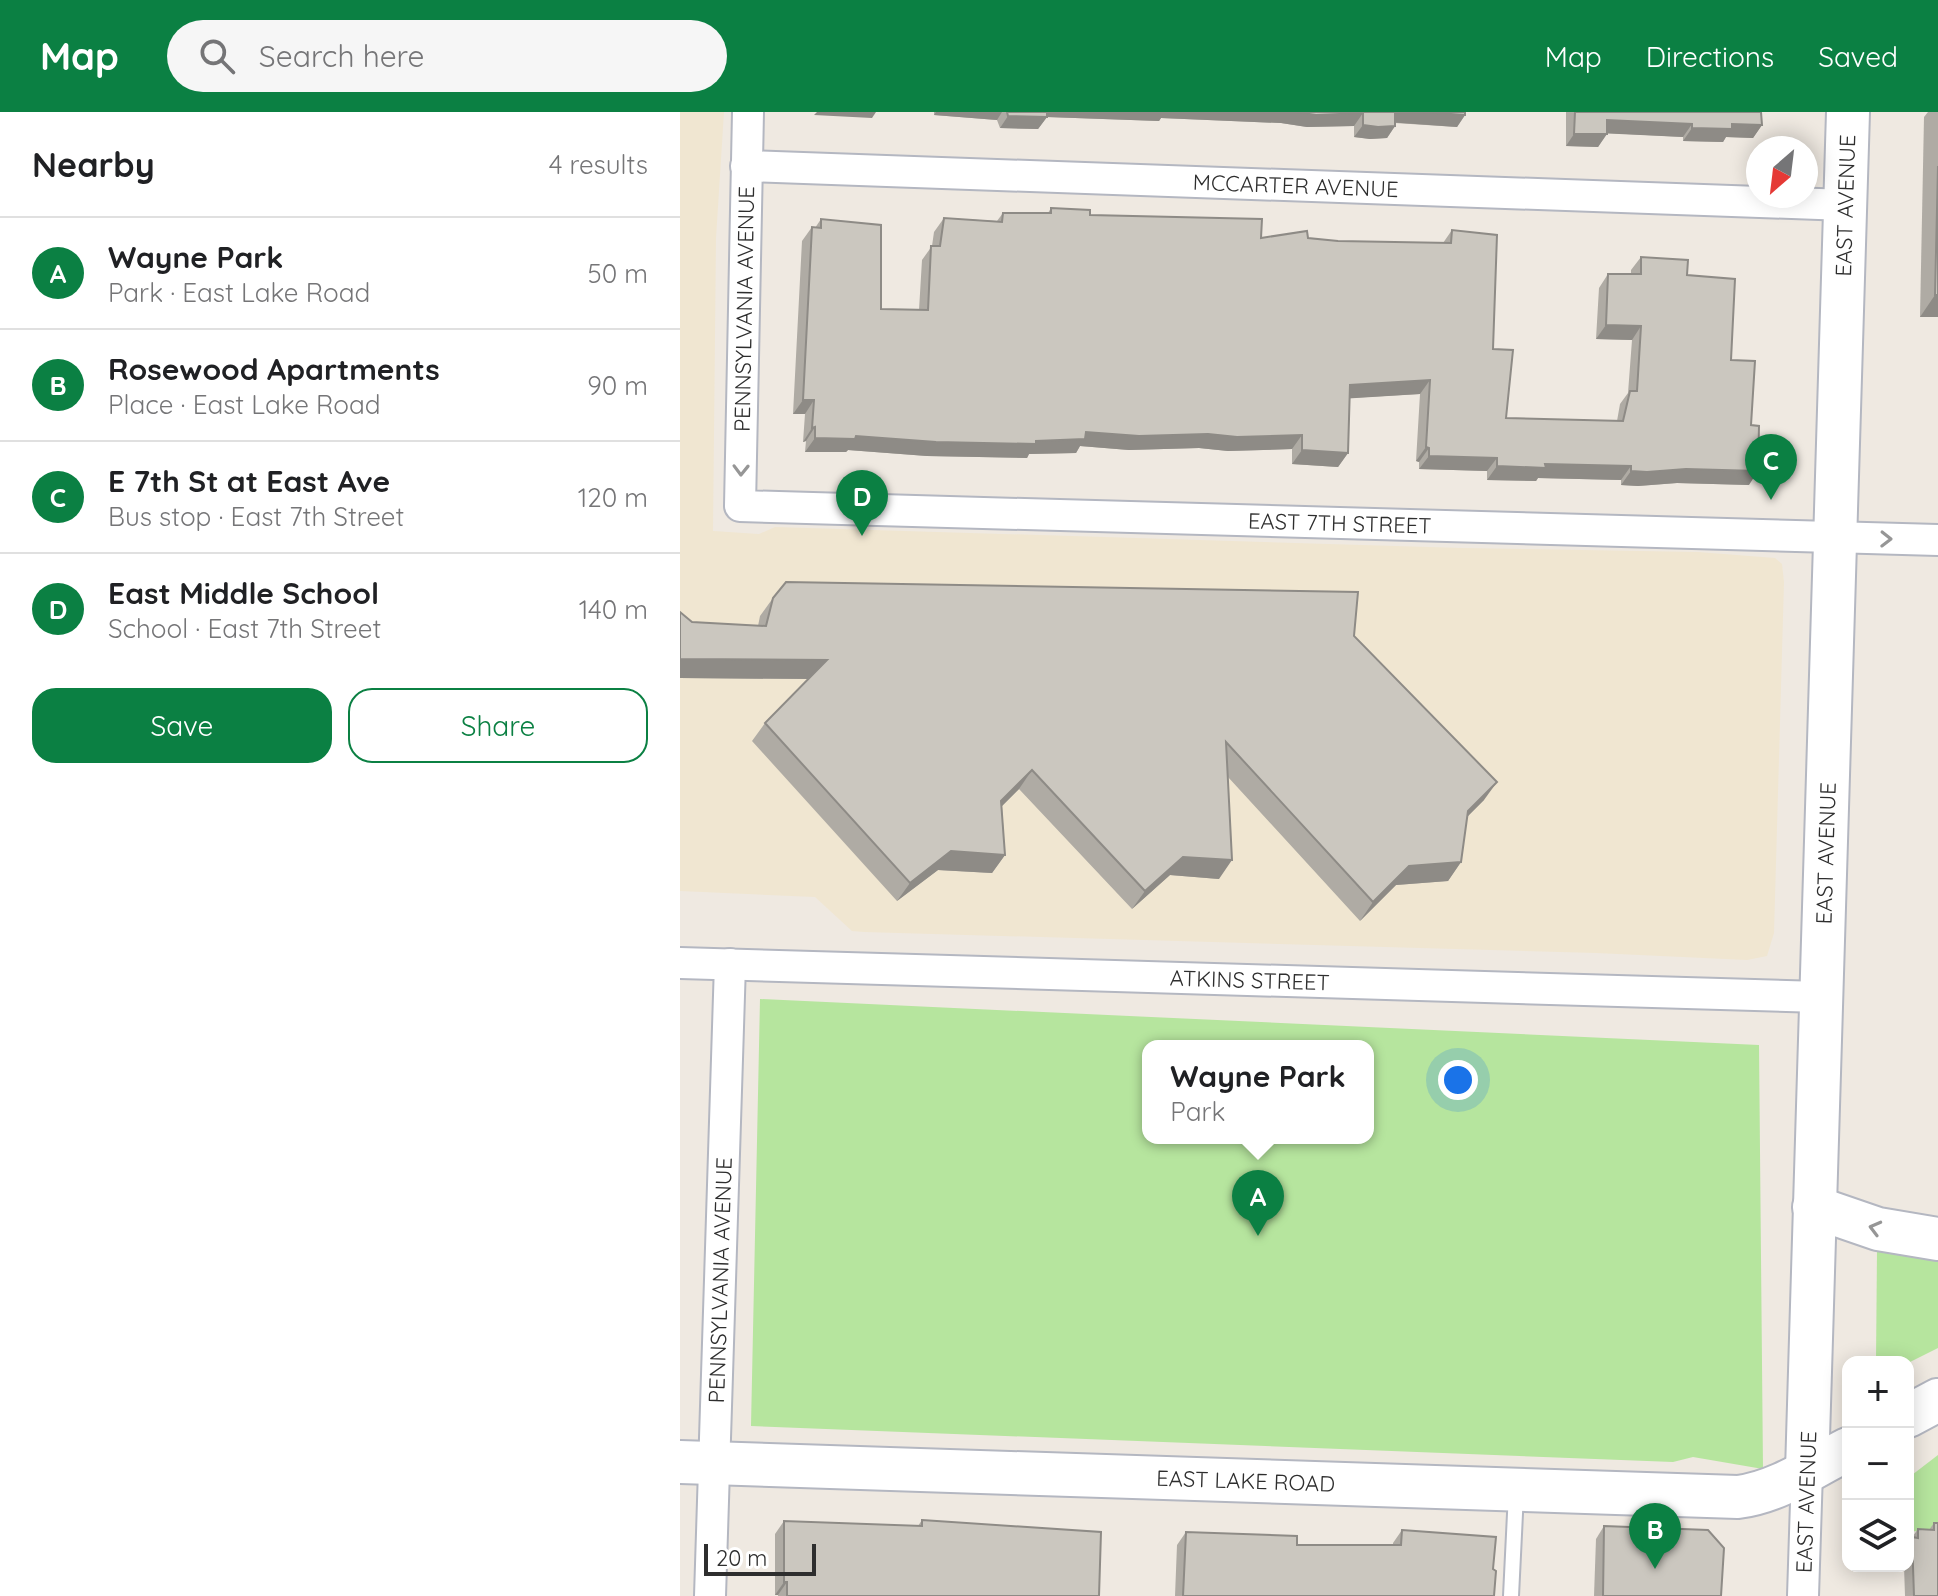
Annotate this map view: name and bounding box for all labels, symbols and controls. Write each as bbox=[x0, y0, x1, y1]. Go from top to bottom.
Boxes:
search box bbox=[167, 20, 727, 92]
text: Map bbox=[40, 32, 119, 80]
icon: search bbox=[195, 34, 239, 78]
text: Search here bbox=[259, 37, 424, 75]
text: Map bbox=[1545, 39, 1602, 74]
text: Directions bbox=[1646, 39, 1774, 74]
text: Saved bbox=[1818, 39, 1898, 74]
street label: EAST AVENUE bbox=[1829, 134, 1861, 277]
north arrow bbox=[1746, 136, 1818, 208]
text: Nearby bbox=[32, 143, 155, 186]
text: 4 results bbox=[549, 148, 648, 181]
street label: MCCARTER AVENUE bbox=[1192, 168, 1399, 203]
street label: PENNSYLVANIA AVENUE bbox=[728, 186, 760, 432]
text: Wayne Park bbox=[108, 238, 283, 276]
text: A bbox=[50, 257, 66, 290]
text: 50 m bbox=[588, 257, 648, 290]
text: Park · East Lake Road bbox=[108, 276, 370, 309]
text: Rosewood Apartments bbox=[108, 350, 440, 388]
text: B bbox=[49, 369, 67, 402]
text: 90 m bbox=[587, 369, 648, 402]
text: Place · East Lake Road bbox=[108, 388, 381, 421]
pin: C bbox=[1745, 434, 1797, 500]
text: E 7th St at East Ave bbox=[108, 462, 390, 500]
one-way arrow bbox=[732, 464, 750, 477]
pin: D bbox=[836, 470, 888, 536]
text: C bbox=[50, 481, 66, 514]
text: 120 m bbox=[578, 481, 648, 514]
text: Bus stop · East 7th Street bbox=[108, 500, 404, 533]
street label: EAST 7TH STREET bbox=[1248, 506, 1432, 540]
one-way arrow bbox=[1880, 531, 1893, 548]
text: East Middle School bbox=[108, 574, 379, 612]
text: D bbox=[49, 593, 67, 626]
text: 140 m bbox=[579, 593, 648, 626]
text: School · East 7th Street bbox=[108, 612, 381, 645]
button: Save bbox=[32, 688, 332, 763]
button: Share bbox=[348, 688, 648, 763]
street label: EAST AVENUE bbox=[1810, 782, 1842, 925]
street label: ATKINS STREET bbox=[1169, 964, 1330, 996]
popup bbox=[1142, 1040, 1374, 1144]
text: Wayne Park bbox=[1170, 1057, 1346, 1095]
your location bbox=[1438, 1060, 1478, 1100]
text: Park bbox=[1170, 1095, 1225, 1128]
street label: PENNSYLVANIA AVENUE bbox=[702, 1157, 738, 1404]
pin: A bbox=[1232, 1170, 1284, 1236]
one-way arrow bbox=[1869, 1220, 1883, 1237]
map controls bbox=[1842, 1356, 1914, 1572]
button: + bbox=[1842, 1356, 1914, 1428]
button: − bbox=[1842, 1428, 1914, 1500]
street label: EAST AVENUE bbox=[1790, 1431, 1822, 1573]
street label: EAST LAKE ROAD bbox=[1156, 1464, 1336, 1498]
button: layers bbox=[1842, 1500, 1914, 1572]
pin: B bbox=[1629, 1503, 1681, 1569]
scale bar bbox=[704, 1540, 816, 1576]
text: 20 m bbox=[716, 1544, 767, 1572]

